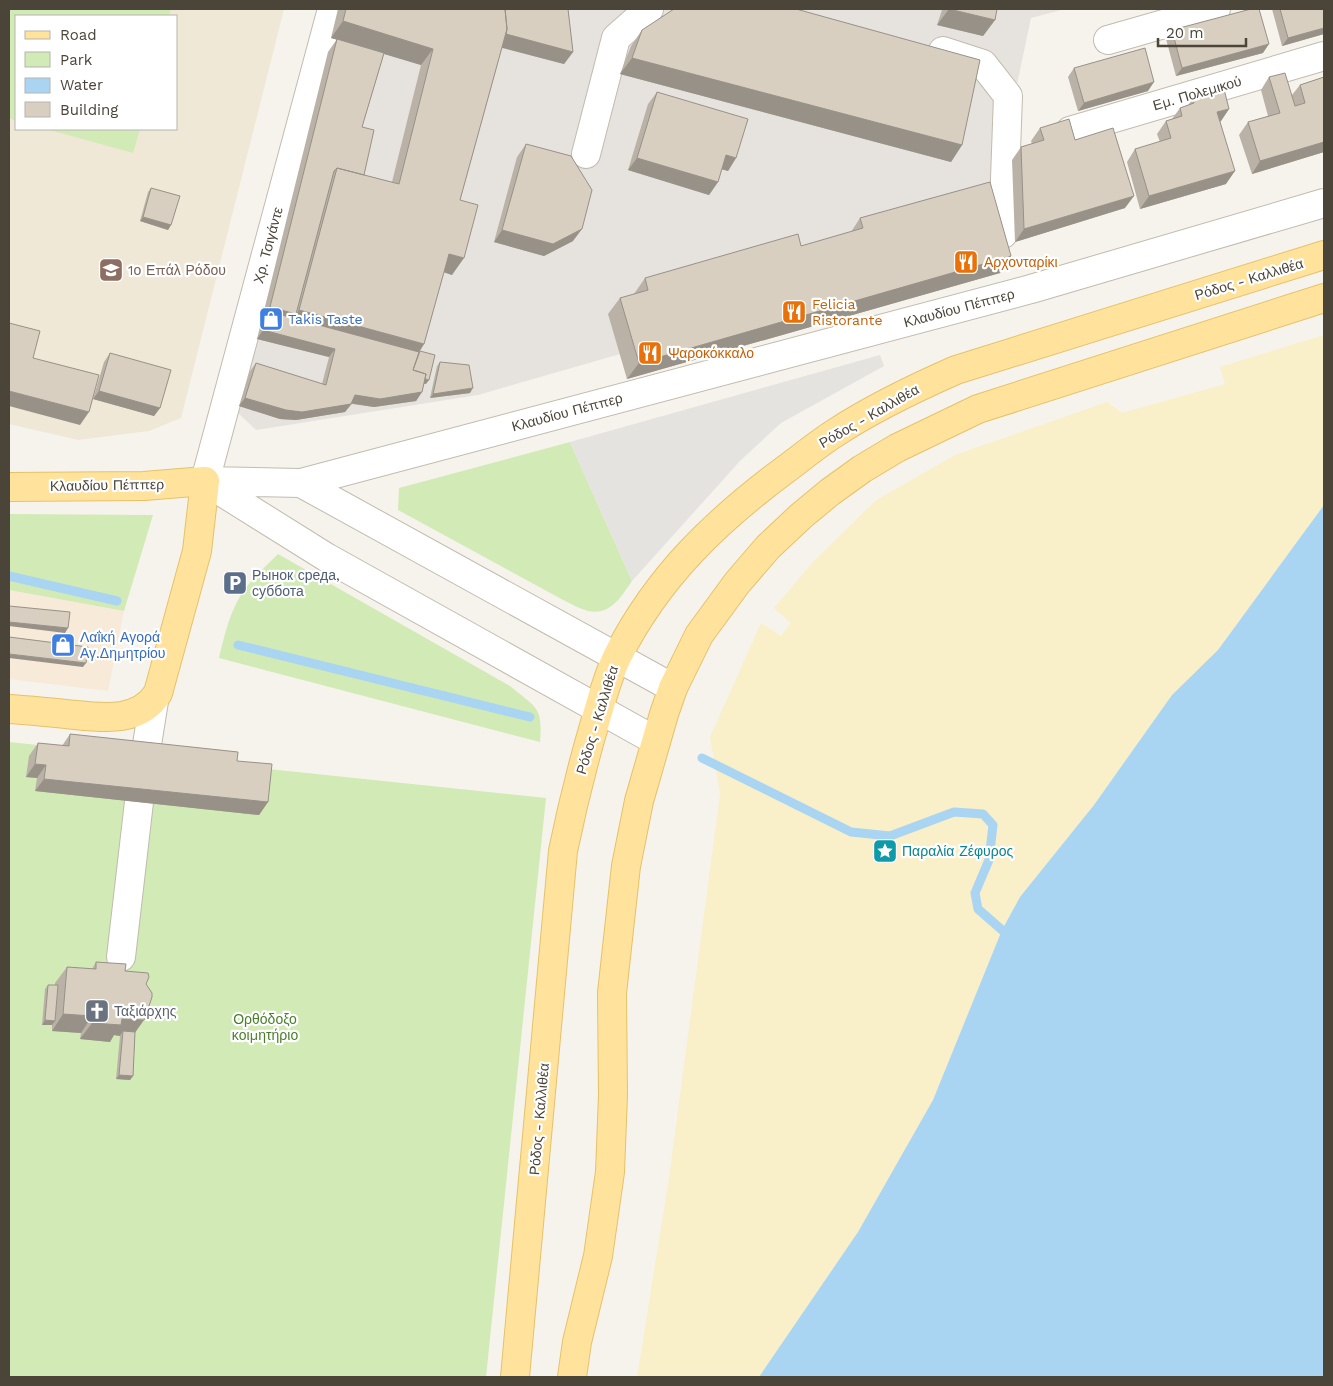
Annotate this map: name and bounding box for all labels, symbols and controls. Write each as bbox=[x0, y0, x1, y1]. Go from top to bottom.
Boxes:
legend bbox=[15, 15, 178, 130]
scale bar bbox=[1158, 15, 1246, 47]
text: 20 m bbox=[1166, 24, 1204, 42]
text: Road bbox=[60, 26, 97, 44]
text: Park bbox=[60, 51, 93, 69]
street label: Εμ. Πολεμικού bbox=[1151, 73, 1243, 113]
text: Water bbox=[60, 76, 103, 94]
text: Building bbox=[60, 101, 118, 119]
street label: Χρ. Τσιγάντε bbox=[250, 205, 286, 285]
restaurant icon: Αρχονταρίκι bbox=[953, 249, 979, 275]
place label: Αρχονταρίκι bbox=[984, 254, 1058, 270]
street label: Ρόδος - Καλλιθέα bbox=[1193, 255, 1305, 303]
school or university icon: 1ο Επάλ Ρόδου bbox=[98, 257, 124, 283]
place label: 1ο Επάλ Ρόδου bbox=[128, 262, 226, 278]
street label: Κλαυδίου Πέππερ bbox=[902, 285, 1016, 331]
place label: Felicia Ristorante bbox=[812, 296, 883, 328]
restaurant icon: Felicia Ristorante bbox=[781, 299, 807, 325]
shop icon: Takis Taste bbox=[258, 306, 284, 332]
place label: Takis Taste bbox=[288, 311, 363, 327]
restaurant icon: Ψαροκόκκαλο bbox=[637, 340, 663, 366]
place label: Ψαροκόκκαλο bbox=[668, 345, 754, 361]
street label: Ρόδος - Καλλιθέα bbox=[816, 381, 922, 451]
street label: Κλαυδίου Πέππερ bbox=[510, 389, 624, 435]
street label: Κλαυδίου Πέππερ bbox=[50, 476, 164, 494]
place label: Рынок среда, суббота bbox=[252, 567, 340, 599]
parking icon: Рынок среда, суббота bbox=[222, 570, 248, 596]
place label: Λαΐκή Αγορά Αγ.Δημητρίου bbox=[80, 629, 166, 661]
shop icon: Λαΐκή Αγορά Αγ.Δημητρίου bbox=[50, 632, 76, 658]
street label: Ρόδος - Καλλιθέα bbox=[573, 664, 621, 776]
place icon: Παραλία Ζέφυρος bbox=[872, 838, 898, 864]
place label: Παραλία Ζέφυρος bbox=[902, 843, 1014, 859]
church icon: Ταξιάρχης bbox=[84, 998, 110, 1024]
place label: Ταξιάρχης bbox=[114, 1003, 177, 1019]
park label: Ορθόδοξο κοιμητήριο bbox=[232, 1011, 298, 1043]
street label: Ρόδος - Καλλιθέα bbox=[526, 1062, 552, 1176]

